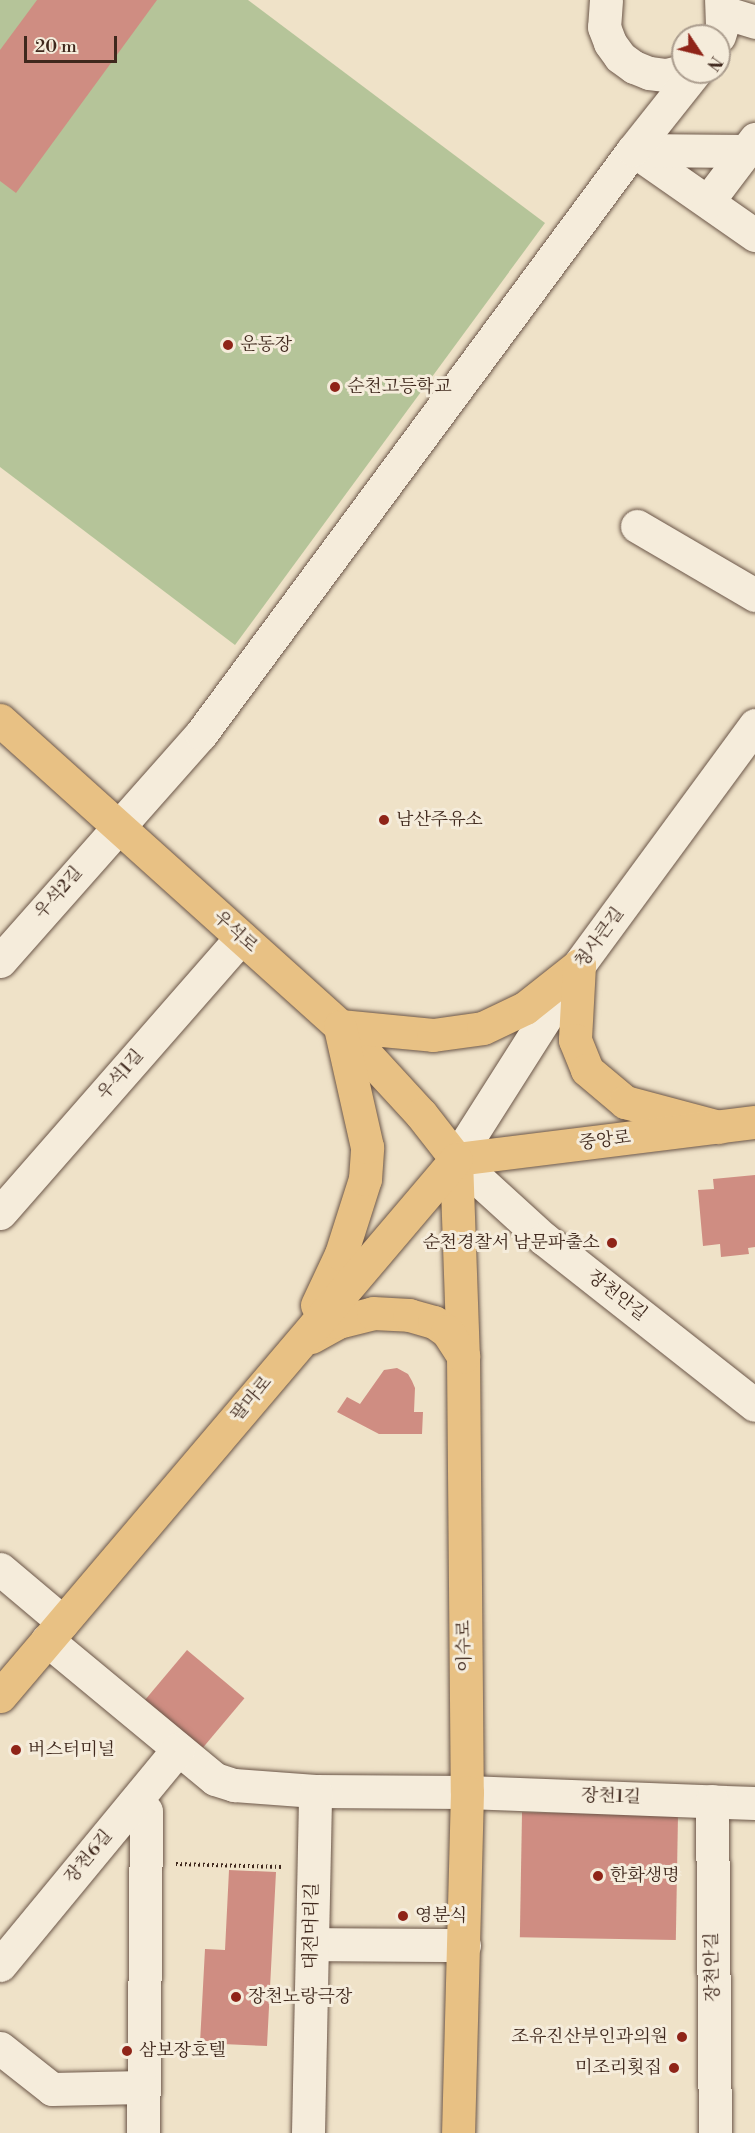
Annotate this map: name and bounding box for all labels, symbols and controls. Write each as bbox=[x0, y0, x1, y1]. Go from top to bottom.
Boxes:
scale bar bbox=[27, 24, 120, 62]
north arrow bbox=[671, 24, 731, 84]
text: 20 m bbox=[35, 35, 77, 58]
text: N bbox=[702, 52, 726, 74]
place label: 운동장 bbox=[240, 334, 292, 356]
marker: 운동장 bbox=[221, 338, 235, 352]
place label: 순천고등학교 bbox=[347, 376, 451, 398]
marker: 순천고등학교 bbox=[328, 380, 342, 394]
place label: 남산주유소 bbox=[396, 809, 483, 831]
marker: 남산주유소 bbox=[377, 813, 391, 827]
street label: 우석2길 bbox=[30, 862, 88, 924]
street label: 청사큰길 bbox=[571, 904, 629, 972]
street label: 우석로 bbox=[208, 907, 262, 957]
street label: 우석1길 bbox=[93, 1045, 149, 1105]
street label: 중앙로 bbox=[578, 1127, 632, 1155]
place label: 순천경찰서 남문파출소 bbox=[422, 1232, 600, 1254]
marker: 순천경찰서 남문파출소 bbox=[605, 1236, 619, 1250]
street label: 장천안길 bbox=[583, 1266, 651, 1326]
street label: 팔마로 bbox=[227, 1372, 277, 1426]
street label: 이수로 bbox=[454, 1620, 476, 1672]
place label: 버스터미널 bbox=[28, 1739, 115, 1761]
marker: 버스터미널 bbox=[9, 1743, 23, 1757]
street label: 장천1길 bbox=[581, 1785, 641, 1809]
street label: 장천6길 bbox=[60, 1826, 118, 1888]
place label: 한화생명 bbox=[610, 1865, 680, 1887]
marker: 한화생명 bbox=[591, 1869, 605, 1883]
street label: 대전머리길 bbox=[300, 1882, 324, 1970]
place label: 영분식 bbox=[415, 1905, 467, 1927]
marker: 영분식 bbox=[396, 1909, 410, 1923]
street label: 장천안길 bbox=[702, 1932, 724, 2002]
place label: 장천노랑극장 bbox=[248, 1986, 352, 2008]
marker: 장천노랑극장 bbox=[229, 1990, 243, 2004]
place label: 조유진산부인과의원 bbox=[512, 2026, 668, 2048]
marker: 조유진산부인과의원 bbox=[673, 2028, 691, 2046]
place label: 삼보장호텔 bbox=[139, 2040, 226, 2062]
marker: 삼보장호텔 bbox=[120, 2044, 134, 2058]
place label: 미조리횟집 bbox=[575, 2057, 662, 2079]
marker: 미조리횟집 bbox=[667, 2061, 681, 2075]

